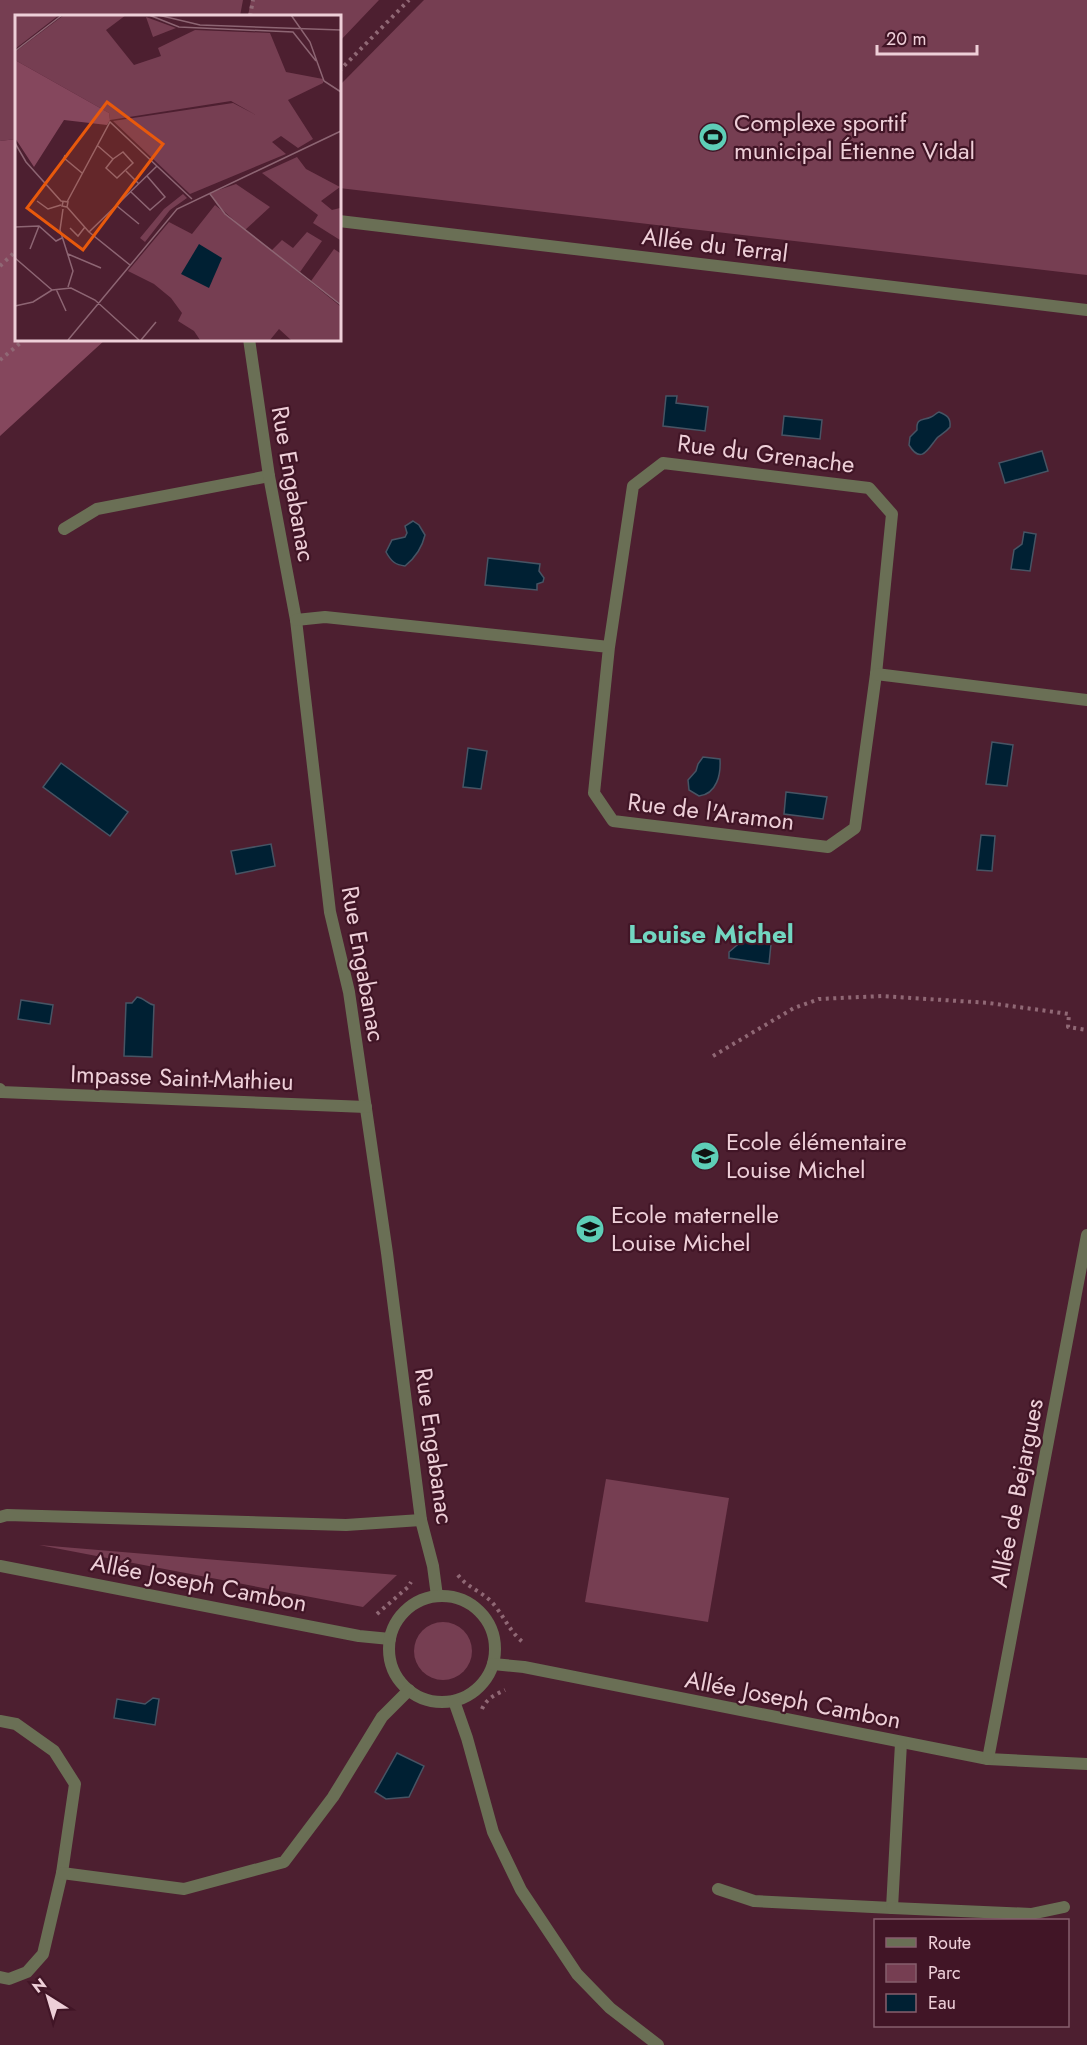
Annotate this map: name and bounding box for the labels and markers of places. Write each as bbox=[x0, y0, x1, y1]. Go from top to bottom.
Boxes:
place label: Complexe sportif municipal Étienne Vidal bbox=[734, 105, 975, 168]
sports icon: Complexe sportif municipal Étienne Vidal bbox=[697, 121, 729, 153]
place label: Ecole élémentaire Louise Michel bbox=[726, 1124, 907, 1187]
school or university icon: Ecole élémentaire Louise Michel bbox=[689, 1140, 721, 1172]
place label: Ecole maternelle Louise Michel bbox=[611, 1197, 779, 1260]
school or university icon: Ecole maternelle Louise Michel bbox=[574, 1213, 606, 1245]

